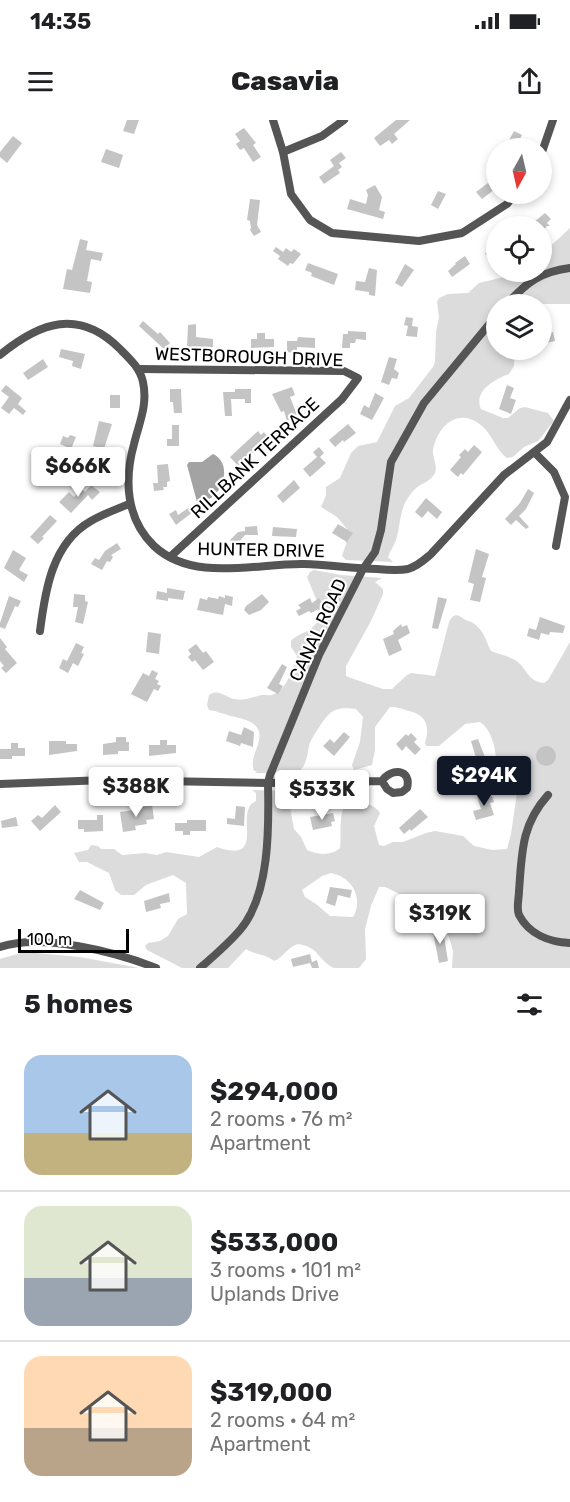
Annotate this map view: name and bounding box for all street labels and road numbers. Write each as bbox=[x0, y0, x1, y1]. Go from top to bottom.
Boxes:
street label: WESTBOROUGH DRIVE bbox=[154, 343, 344, 371]
street label: RILLBANK TERRACE bbox=[186, 393, 324, 523]
street label: HUNTER DRIVE bbox=[197, 538, 325, 562]
street label: CANAL ROAD bbox=[285, 575, 351, 685]

